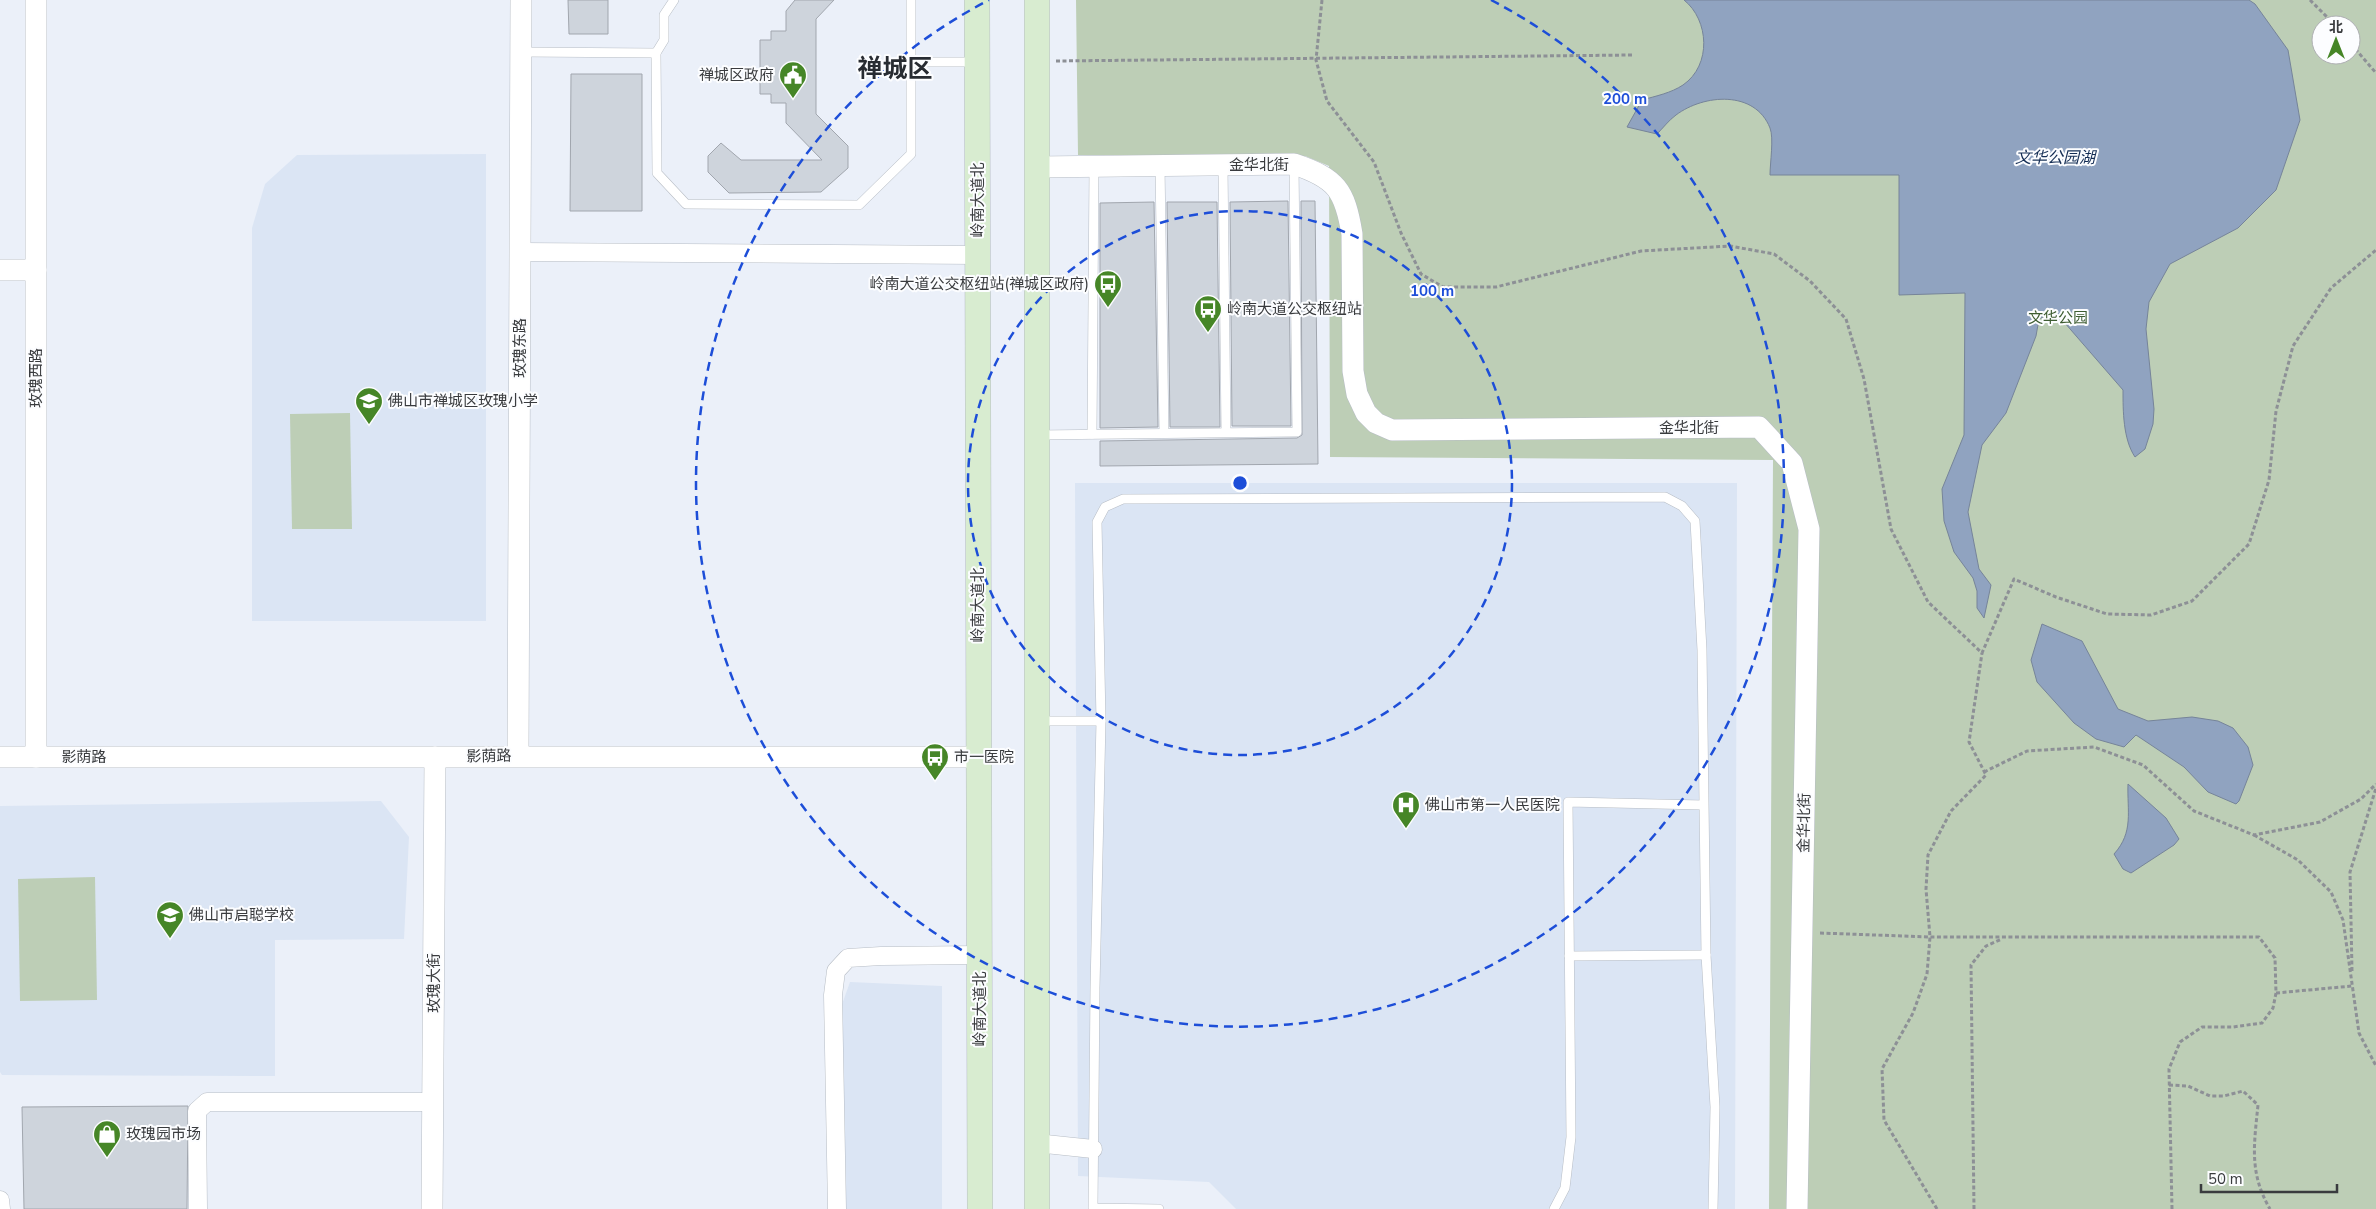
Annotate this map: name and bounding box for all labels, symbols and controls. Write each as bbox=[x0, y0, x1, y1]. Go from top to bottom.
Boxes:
north arrow bbox=[2311, 15, 2361, 65]
text: 北 bbox=[2329, 18, 2343, 37]
district label: 禅城区 bbox=[857, 52, 933, 86]
public building icon: 禅城区政府 bbox=[778, 60, 808, 99]
place label: 禅城区政府 bbox=[699, 65, 774, 85]
text: 200 m bbox=[1603, 89, 1647, 109]
water label: 文华公园湖 bbox=[2015, 147, 2098, 169]
street label: 金华北街 bbox=[1229, 155, 1289, 175]
street label: 岭南大道北 bbox=[968, 162, 988, 238]
bus stop icon: 岭南大道公交枢纽站(禅城区政府) bbox=[1093, 269, 1123, 308]
place label: 岭南大道公交枢纽站(禅城区政府) bbox=[869, 274, 1089, 294]
text: 100 m bbox=[1410, 281, 1454, 301]
bus stop icon: 岭南大道公交枢纽站 bbox=[1193, 294, 1223, 333]
place label: 岭南大道公交枢纽站 bbox=[1227, 299, 1362, 319]
park label: 文华公园 bbox=[2028, 308, 2088, 328]
street label: 玫瑰东路 bbox=[510, 318, 530, 378]
street label: 玫瑰西路 bbox=[26, 348, 46, 408]
school or university icon: 佛山市禅城区玫瑰小学 bbox=[354, 386, 384, 425]
place label: 佛山市禅城区玫瑰小学 bbox=[388, 391, 538, 411]
street label: 金华北街 bbox=[1659, 418, 1719, 438]
centre of rings bbox=[1231, 474, 1249, 492]
street label: 岭南大道北 bbox=[968, 567, 988, 643]
bus stop icon: 市一医院 bbox=[920, 742, 950, 781]
street label: 影荫路 bbox=[466, 746, 512, 766]
street label: 影荫路 bbox=[61, 747, 107, 767]
place label: 市一医院 bbox=[954, 747, 1014, 767]
hospital icon: 佛山市第一人民医院 bbox=[1391, 790, 1421, 829]
street label: 金华北街 bbox=[1793, 793, 1815, 853]
place label: 佛山市第一人民医院 bbox=[1425, 795, 1560, 815]
school or university icon: 佛山市启聪学校 bbox=[155, 900, 185, 939]
place label: 佛山市启聪学校 bbox=[189, 905, 294, 925]
street label: 玫瑰大街 bbox=[424, 953, 444, 1013]
street label: 岭南大道北 bbox=[970, 971, 990, 1047]
shop icon: 玫瑰园市场 bbox=[92, 1119, 122, 1158]
place label: 玫瑰园市场 bbox=[126, 1124, 201, 1144]
scale bar bbox=[2201, 1162, 2337, 1194]
text: 50 m bbox=[2208, 1169, 2243, 1189]

